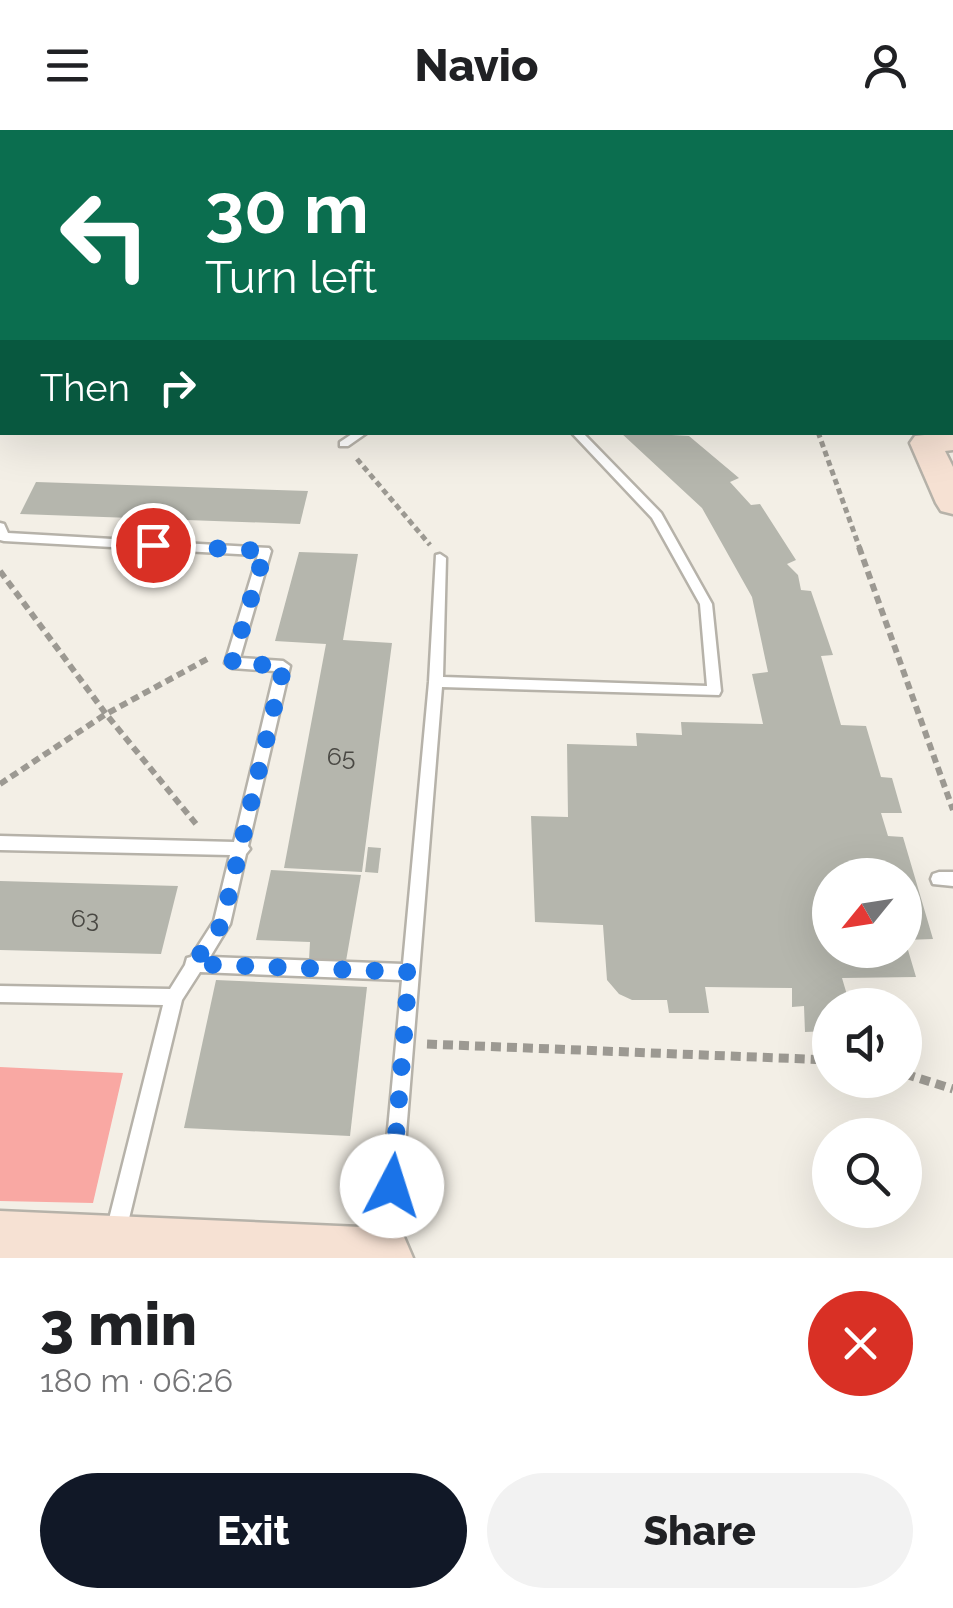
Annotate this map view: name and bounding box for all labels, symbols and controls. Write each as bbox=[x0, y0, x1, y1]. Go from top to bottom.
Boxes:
icon: menu bbox=[40, 38, 95, 93]
icon: person bbox=[858, 38, 913, 93]
text: Navio bbox=[415, 39, 538, 92]
text: 30 m bbox=[205, 167, 369, 249]
icon: left bbox=[40, 170, 170, 300]
text: Turn left bbox=[205, 251, 377, 304]
icon: right bbox=[150, 360, 205, 415]
text: Then bbox=[40, 365, 130, 410]
pin bbox=[111, 503, 196, 588]
icon: arrive bbox=[126, 518, 181, 573]
house number: 65 bbox=[327, 741, 355, 771]
north arrow bbox=[812, 858, 922, 968]
map controls bbox=[812, 858, 922, 1228]
house number: 63 bbox=[71, 903, 99, 933]
button: sound bbox=[812, 988, 922, 1098]
button: search bbox=[812, 1118, 922, 1228]
position arrow bbox=[340, 1134, 444, 1238]
text: 3 min bbox=[40, 1289, 197, 1359]
button: close bbox=[808, 1291, 913, 1396]
text: 180 m · 06:26 bbox=[40, 1362, 233, 1399]
button: Exit bbox=[40, 1473, 467, 1588]
button: Share bbox=[487, 1473, 913, 1588]

